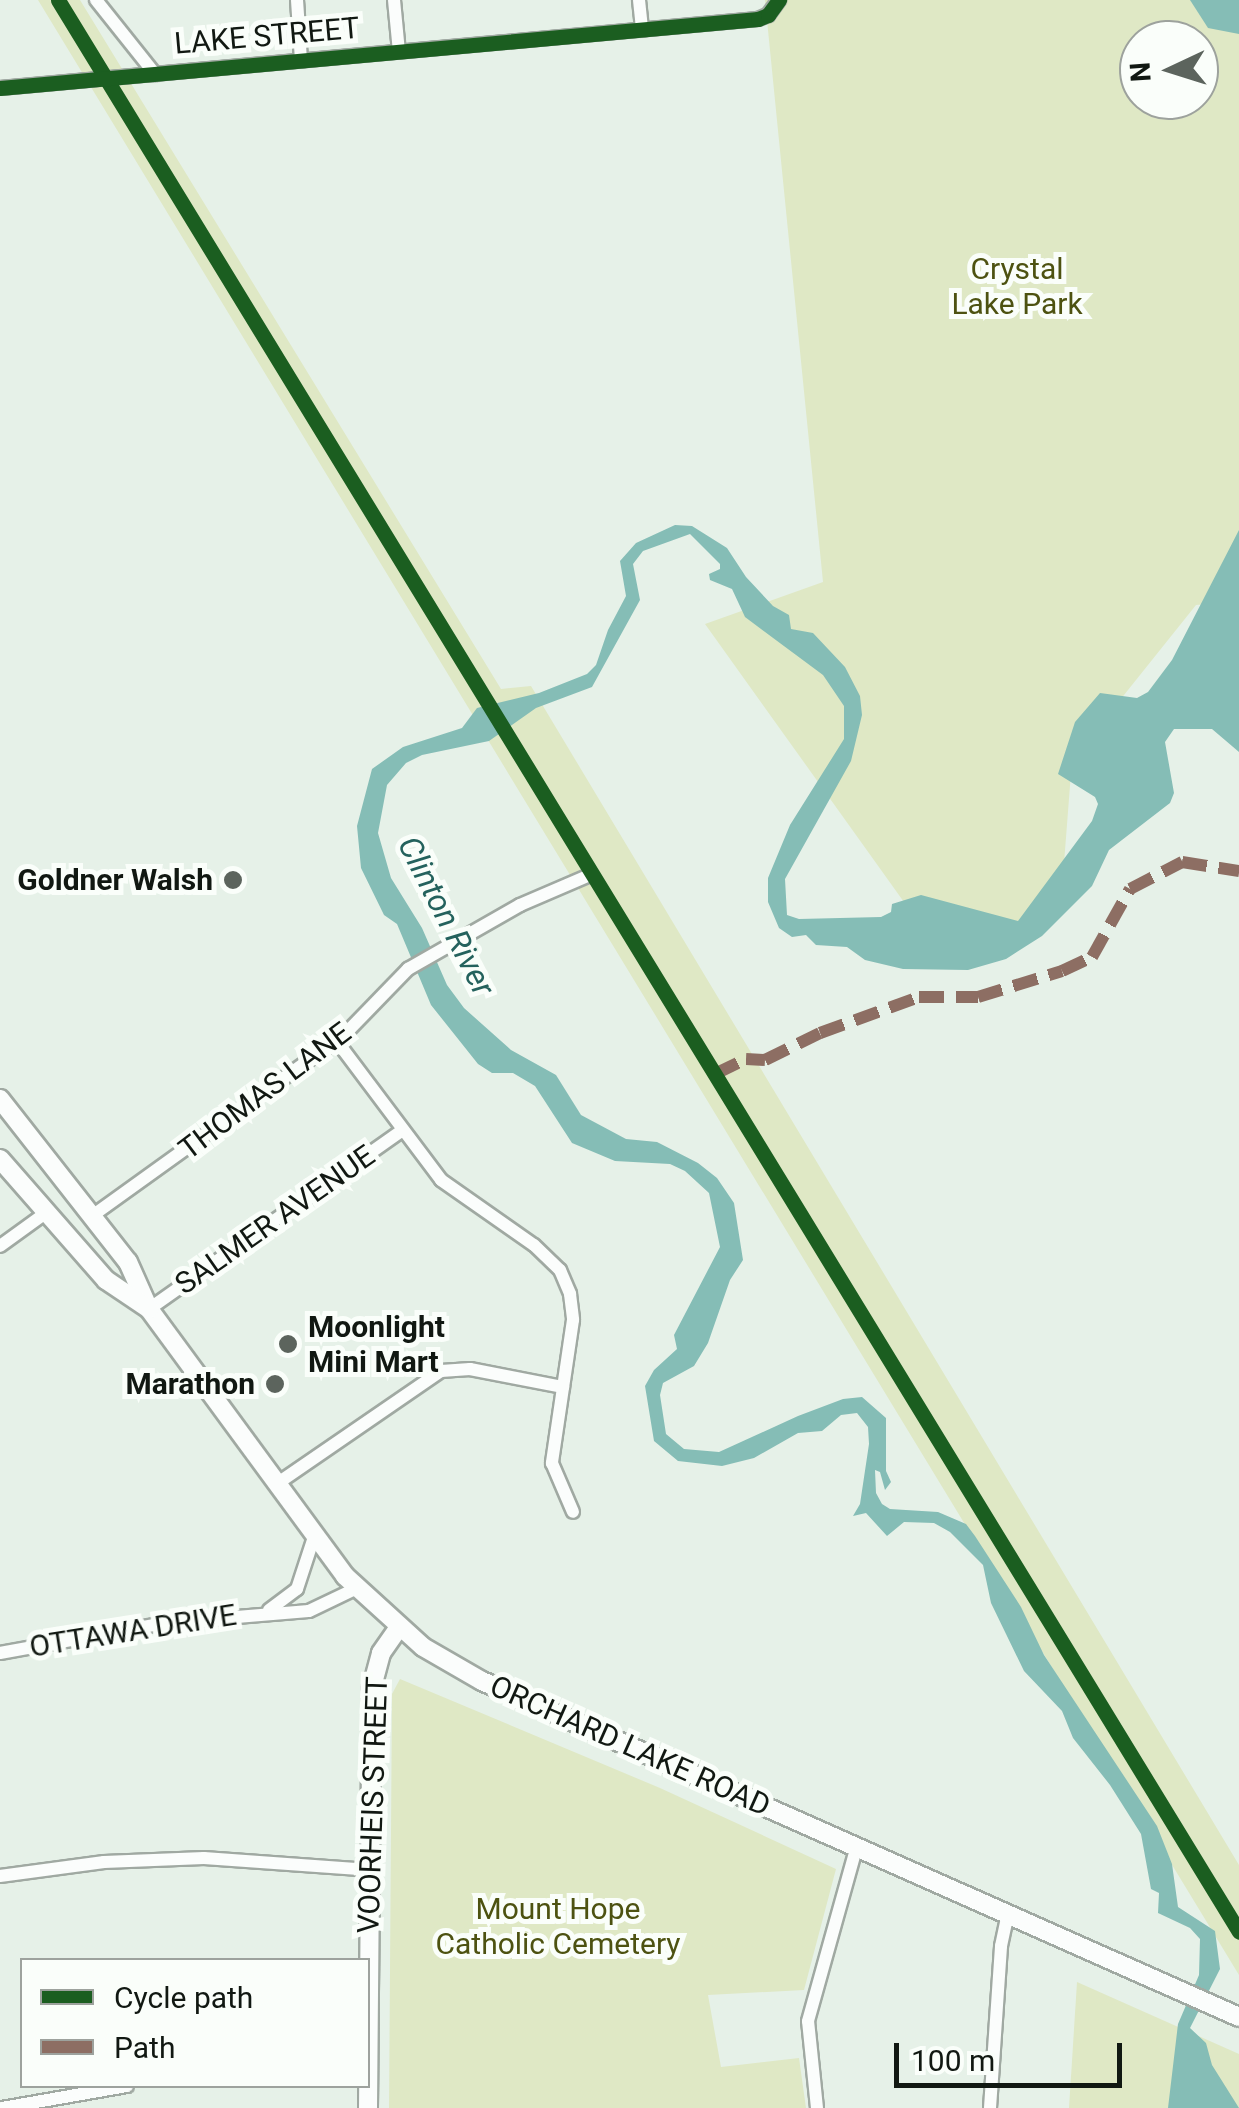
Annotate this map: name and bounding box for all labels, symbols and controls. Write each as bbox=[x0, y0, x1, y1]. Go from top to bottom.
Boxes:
street label: LAKE STREET bbox=[173, 10, 361, 62]
north arrow bbox=[1119, 20, 1219, 120]
text: N bbox=[1123, 61, 1158, 83]
park label: Crystal Lake Park bbox=[951, 251, 1083, 322]
water label: Clinton River bbox=[390, 830, 502, 1002]
place label: Goldner Walsh bbox=[17, 862, 213, 898]
marker: Goldner Walsh bbox=[222, 869, 244, 891]
street label: THOMAS LANE bbox=[172, 1015, 358, 1167]
street label: SALMER AVENUE bbox=[168, 1138, 382, 1302]
place label: Moonlight Mini Mart bbox=[308, 1309, 445, 1380]
marker: Moonlight Mini Mart bbox=[277, 1333, 299, 1355]
place label: Marathon bbox=[125, 1366, 255, 1402]
marker: Marathon bbox=[264, 1373, 286, 1395]
street label: OTTAWA DRIVE bbox=[27, 1597, 239, 1665]
street label: ORCHARD LAKE ROAD bbox=[484, 1668, 776, 1824]
street label: VOORHEIS STREET bbox=[351, 1676, 395, 1934]
park label: Mount Hope Catholic Cemetery bbox=[435, 1891, 681, 1962]
legend bbox=[20, 1958, 370, 2088]
text: Cycle path bbox=[114, 1980, 253, 2015]
scale bar bbox=[899, 2023, 1126, 2085]
text: Path bbox=[114, 2030, 175, 2065]
text: 100 m bbox=[911, 2043, 995, 2078]

